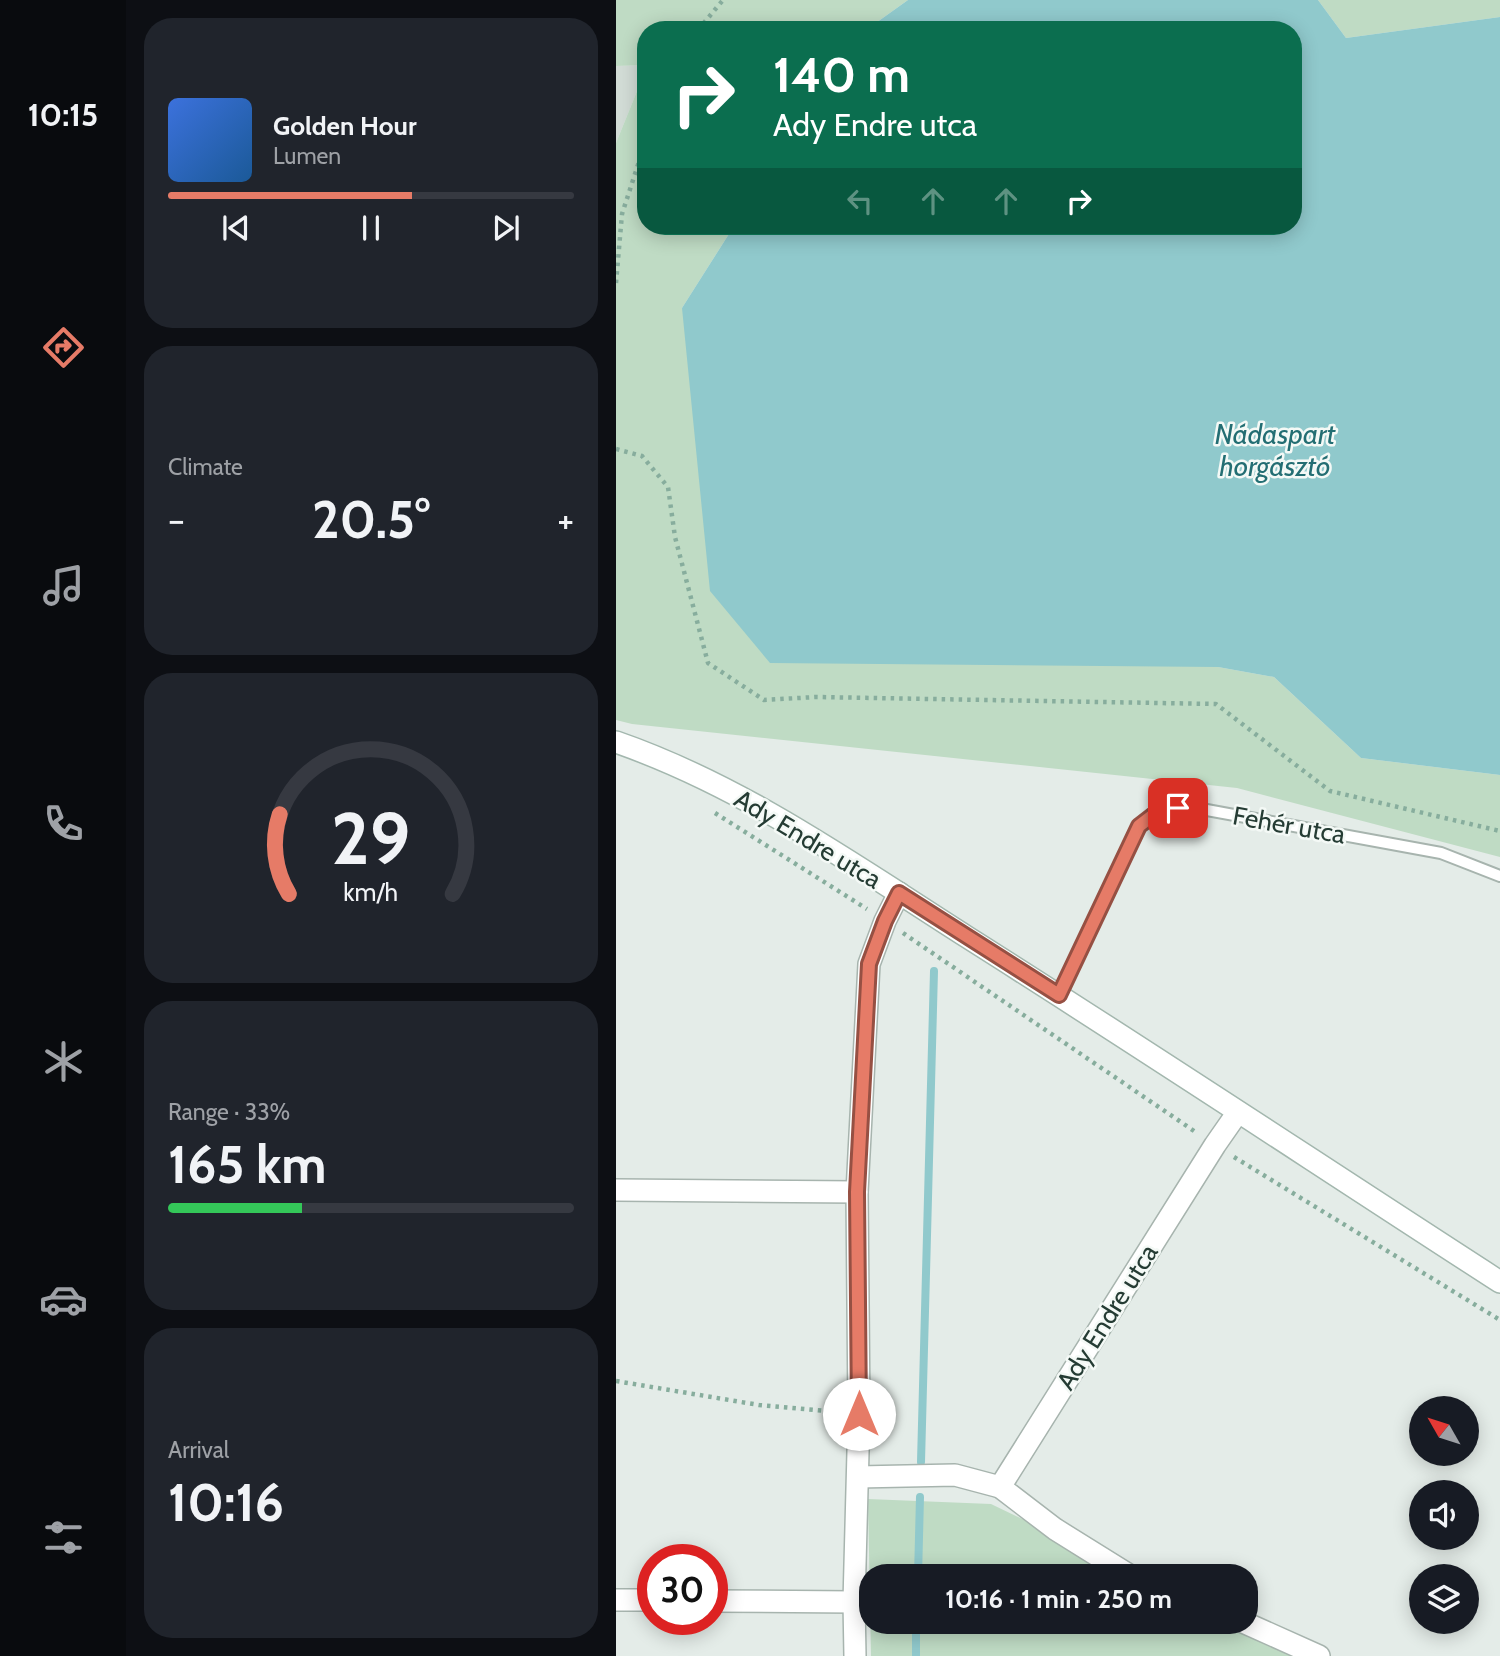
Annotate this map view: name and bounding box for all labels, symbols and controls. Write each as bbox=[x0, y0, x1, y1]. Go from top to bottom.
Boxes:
text: 140 m bbox=[773, 45, 910, 104]
icon: right bbox=[658, 49, 749, 140]
text: 10:15 bbox=[28, 95, 98, 134]
text: Ady Endre utca bbox=[773, 105, 977, 144]
text: Golden Hour bbox=[273, 110, 416, 142]
text: Lumen bbox=[273, 142, 341, 170]
icon: left bbox=[841, 182, 879, 220]
icon: ahead bbox=[914, 182, 952, 220]
icon: ahead bbox=[987, 182, 1025, 220]
icon: right bbox=[1060, 182, 1098, 220]
icon: previous bbox=[217, 209, 255, 247]
icon: pause bbox=[352, 209, 390, 247]
icon: next bbox=[487, 209, 525, 247]
icon: directions bbox=[39, 323, 88, 372]
water label: Nádaspart horgásztó bbox=[1215, 417, 1336, 483]
text: Climate bbox=[168, 453, 243, 481]
text: 20.5° bbox=[312, 488, 430, 551]
text: − bbox=[168, 496, 185, 543]
text: + bbox=[557, 496, 574, 543]
icon: music bbox=[39, 561, 88, 610]
pin bbox=[1148, 778, 1208, 838]
street label: Ady Endre utca bbox=[729, 783, 888, 896]
icon: arrive bbox=[1159, 789, 1197, 827]
text: 29 bbox=[331, 794, 411, 882]
icon: phone bbox=[39, 799, 88, 848]
street label: Fehér utca bbox=[1230, 799, 1348, 851]
text: km/h bbox=[344, 877, 398, 907]
icon: climate bbox=[39, 1037, 88, 1086]
text: Range · 33% bbox=[168, 1098, 290, 1126]
text: 165 km bbox=[168, 1133, 326, 1196]
street label: Ady Endre utca bbox=[1049, 1238, 1165, 1396]
icon: car bbox=[39, 1275, 88, 1324]
position arrow bbox=[822, 1377, 896, 1451]
north arrow bbox=[1409, 1396, 1479, 1466]
map controls bbox=[1409, 1396, 1479, 1634]
text: Arrival bbox=[168, 1436, 229, 1464]
text: 10:16 bbox=[168, 1471, 284, 1534]
button: sound bbox=[1409, 1480, 1479, 1550]
icon: filters bbox=[39, 1513, 88, 1562]
speed limit sign: 30 bbox=[637, 1544, 728, 1635]
button: layers bbox=[1409, 1564, 1479, 1634]
text: 10:16 · 1 min · 250 m bbox=[945, 1583, 1172, 1615]

